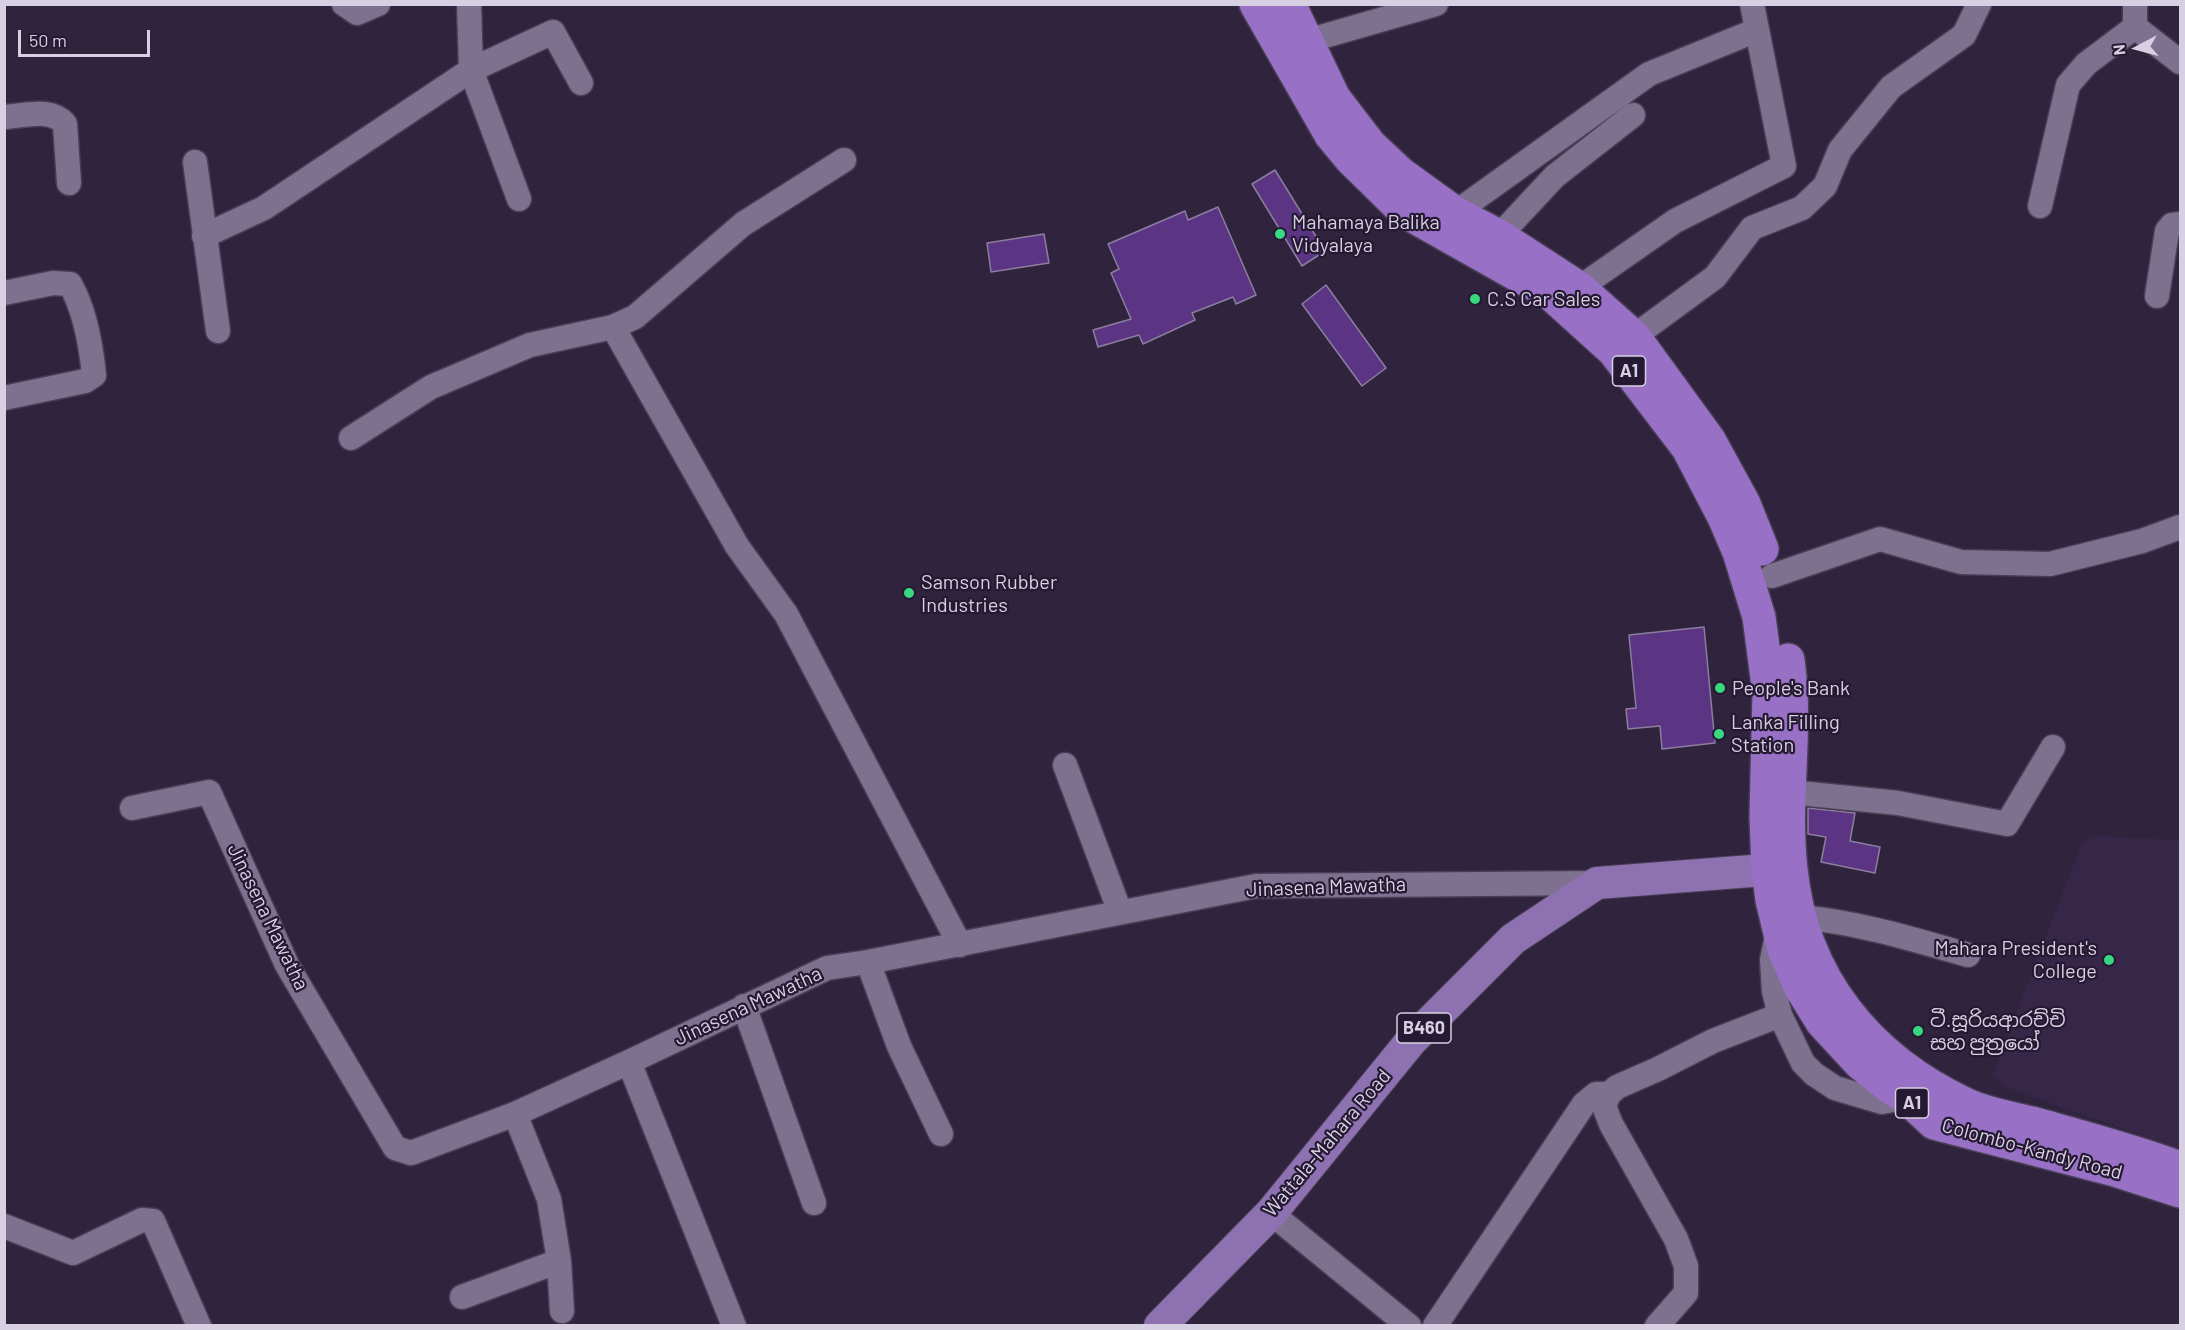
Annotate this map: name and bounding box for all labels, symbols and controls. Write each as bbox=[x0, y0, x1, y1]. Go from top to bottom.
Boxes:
scale bar bbox=[21, 18, 153, 56]
north arrow bbox=[2107, 18, 2167, 78]
text: 50 m bbox=[29, 29, 67, 51]
text: N bbox=[2109, 44, 2129, 56]
place label: Mahamaya Balika Vidyalaya bbox=[1292, 210, 1440, 257]
marker: Mahamaya Balika Vidyalaya bbox=[1273, 227, 1287, 241]
place label: C.S Car Sales bbox=[1487, 287, 1600, 311]
marker: C.S Car Sales bbox=[1468, 292, 1482, 306]
road number: A1 bbox=[1612, 356, 1646, 386]
place label: Samson Rubber Industries bbox=[921, 570, 1057, 617]
marker: Samson Rubber Industries bbox=[902, 586, 916, 600]
place label: People's Bank bbox=[1732, 676, 1850, 700]
marker: People's Bank bbox=[1713, 681, 1727, 695]
place label: Lanka Filling Station bbox=[1731, 710, 1840, 757]
marker: Lanka Filling Station bbox=[1712, 727, 1726, 741]
street label: Jinasena Mawatha bbox=[222, 840, 314, 994]
street label: Jinasena Mawatha bbox=[1246, 872, 1406, 902]
place label: Mahara President's College bbox=[1934, 936, 2097, 983]
marker: Mahara President's College bbox=[2102, 953, 2116, 967]
street label: Jinasena Mawatha bbox=[670, 961, 826, 1051]
place label: ටී.සූරියආරච්චි සහ පුත්‍රයෝ bbox=[1930, 1008, 2065, 1055]
road number: B460 bbox=[1397, 1013, 1451, 1043]
marker: ටී.සූරියආරච්චි සහ පුත්‍රයෝ bbox=[1911, 1024, 1925, 1038]
street label: Wattala-Mahara Road bbox=[1258, 1064, 1396, 1222]
road number: A1 bbox=[1896, 1088, 1928, 1118]
street label: Colombo-Kandy Road bbox=[1939, 1113, 2125, 1185]

